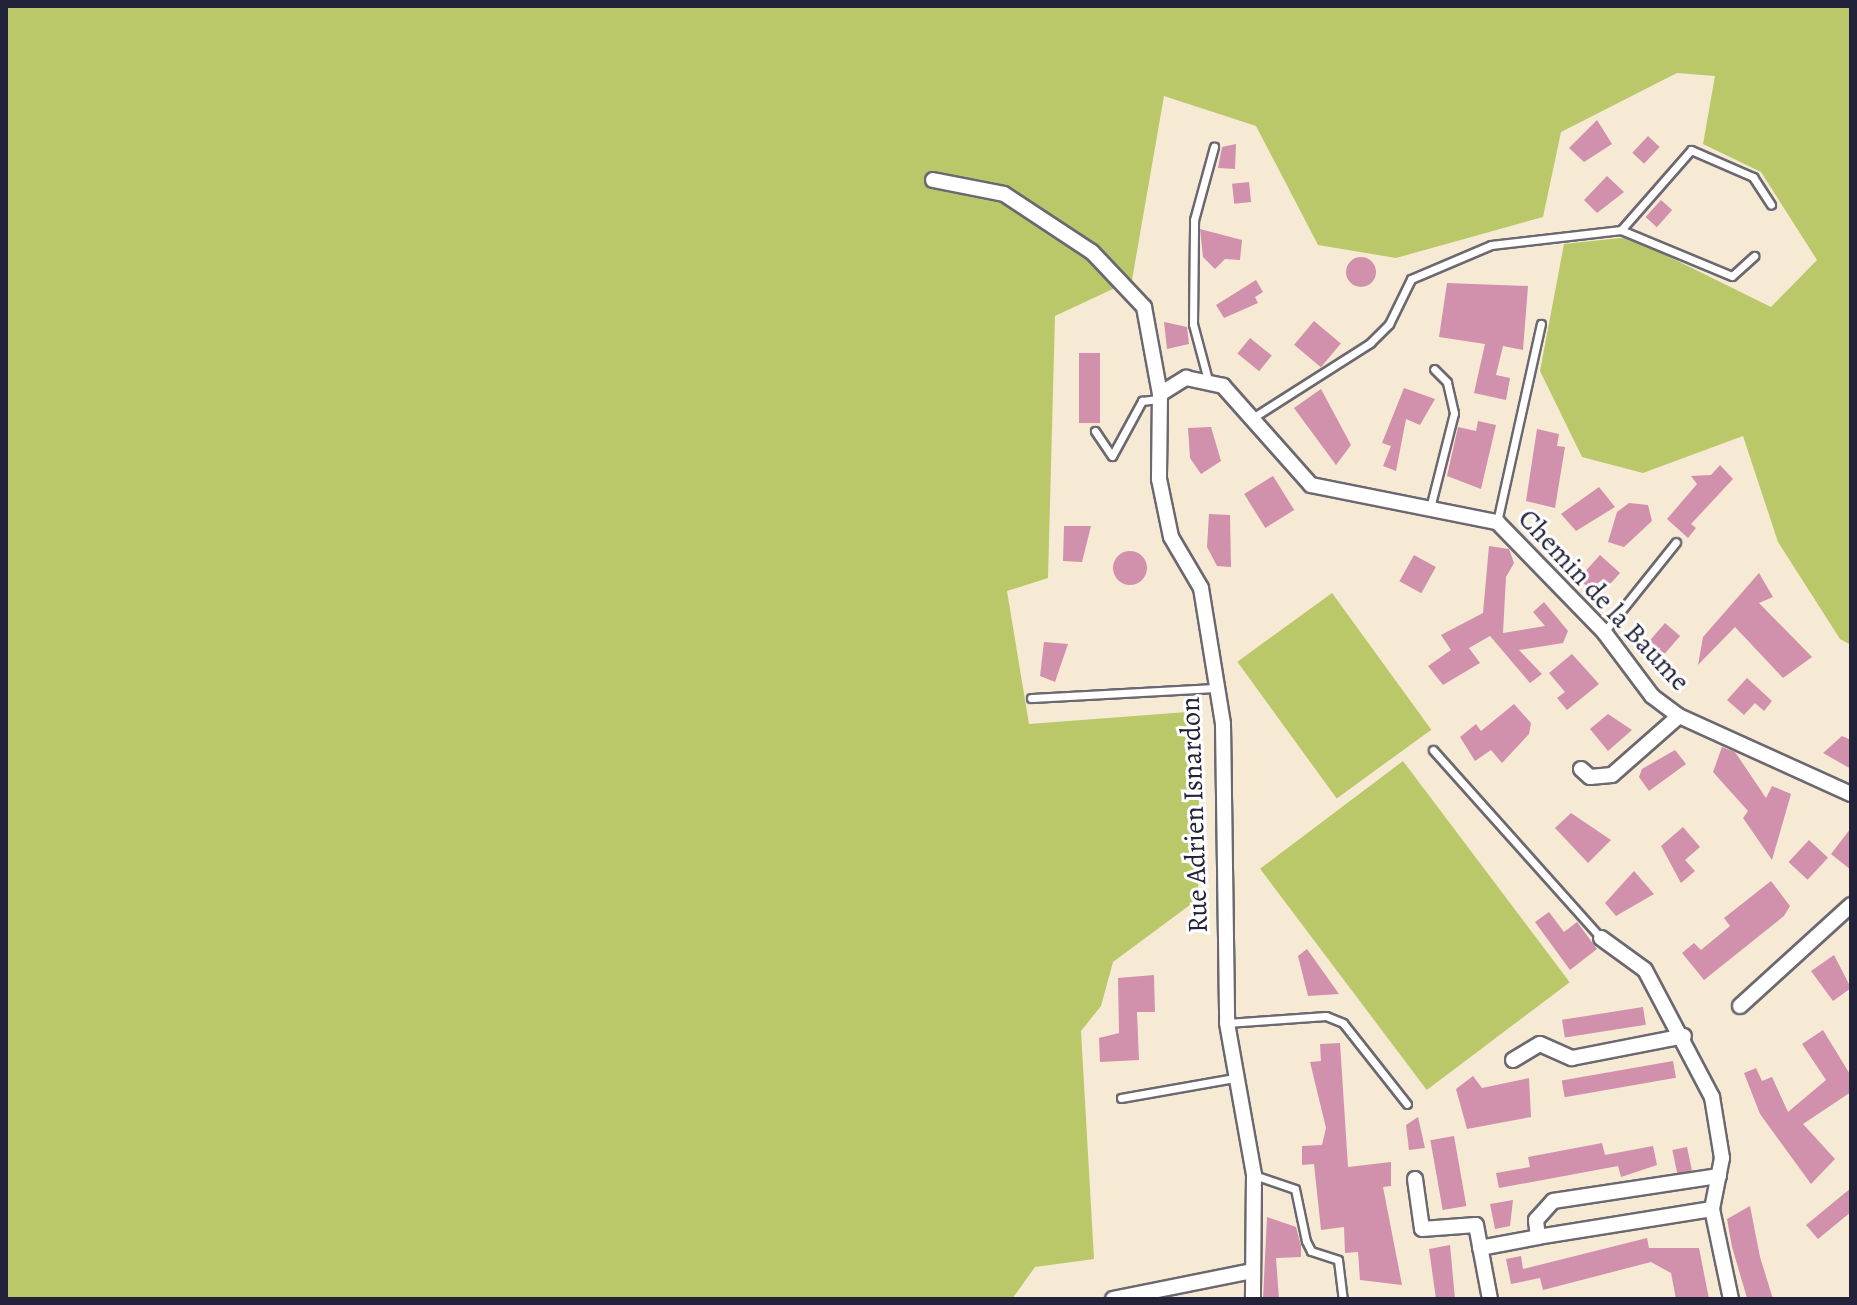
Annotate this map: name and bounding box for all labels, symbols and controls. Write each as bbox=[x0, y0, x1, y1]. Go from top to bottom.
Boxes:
street label: Chemin de la Baume bbox=[1511, 502, 1697, 698]
street label: Rue Adrien Isnardon bbox=[1173, 696, 1215, 934]

